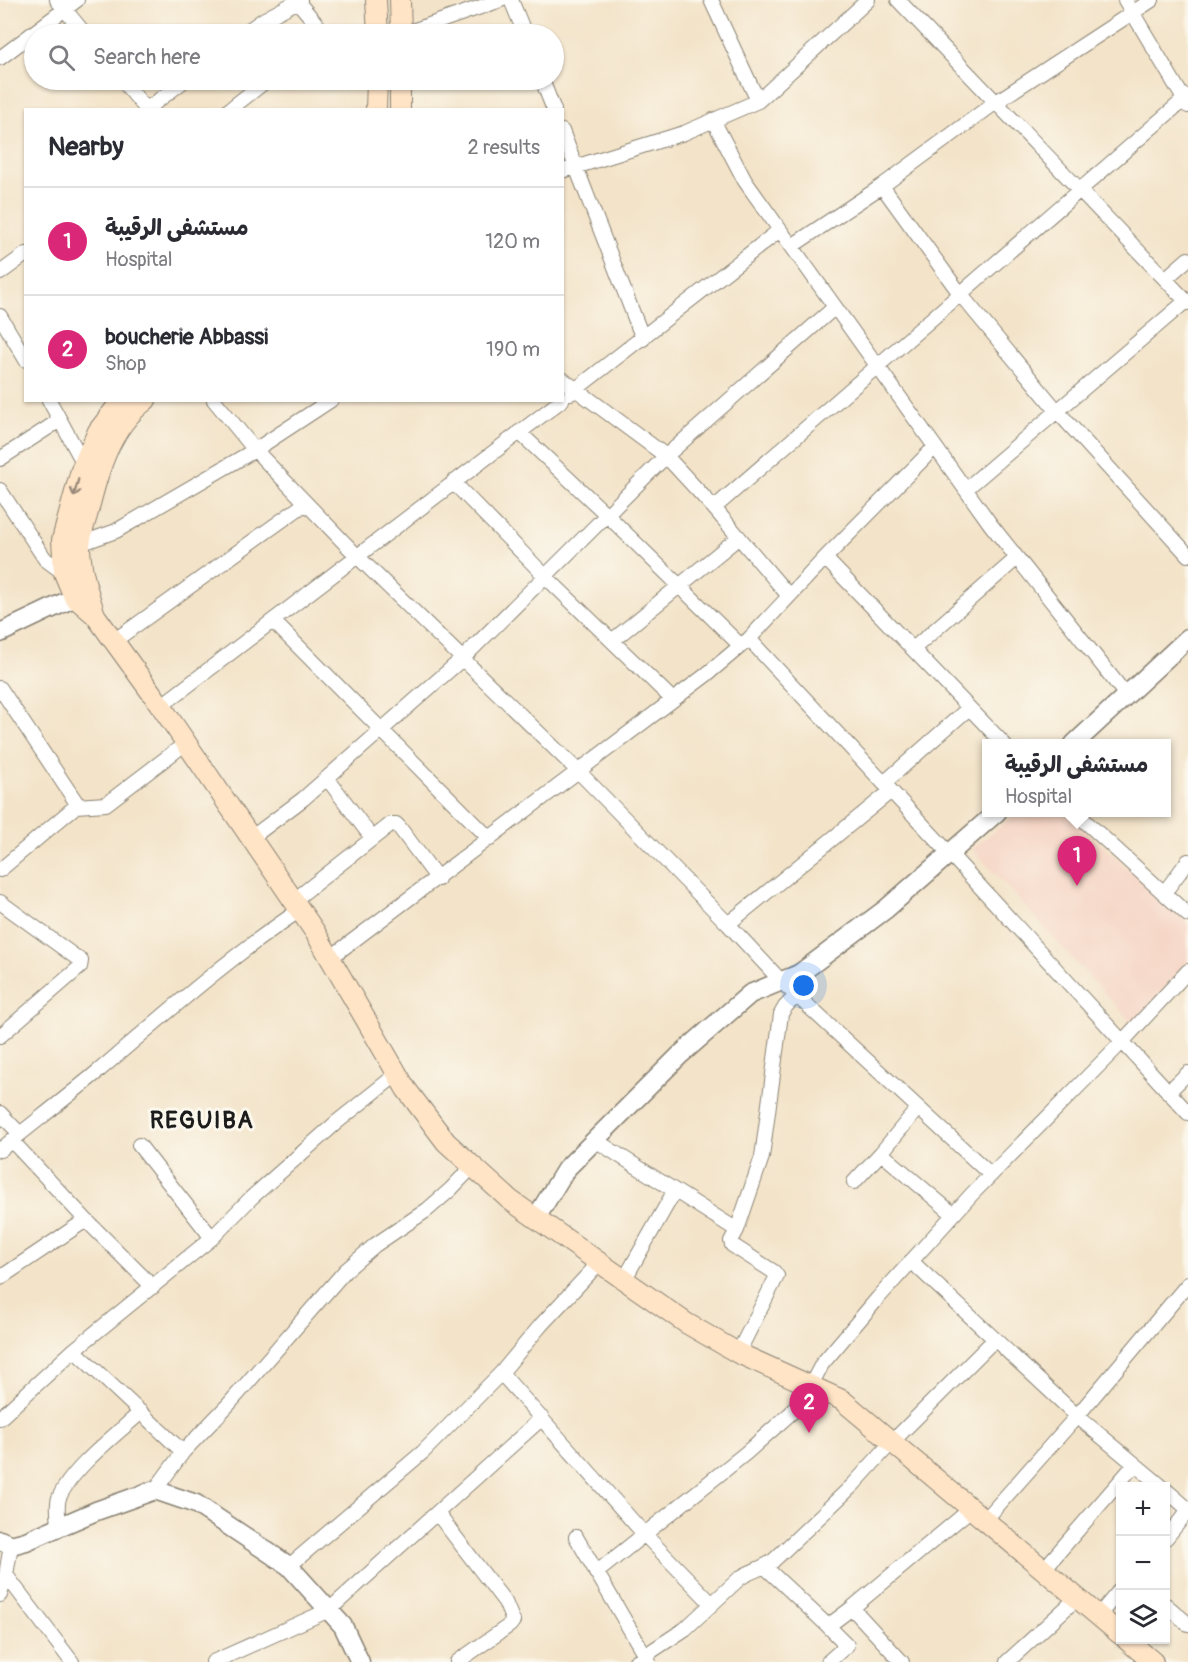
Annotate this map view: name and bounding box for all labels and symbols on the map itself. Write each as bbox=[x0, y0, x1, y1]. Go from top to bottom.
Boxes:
one-way arrow bbox=[70, 478, 81, 497]
pin: 1 bbox=[1058, 836, 1096, 886]
your location bbox=[789, 971, 818, 1000]
district label: REGUIBA bbox=[150, 1106, 254, 1135]
pin: 2 bbox=[790, 1384, 828, 1433]

